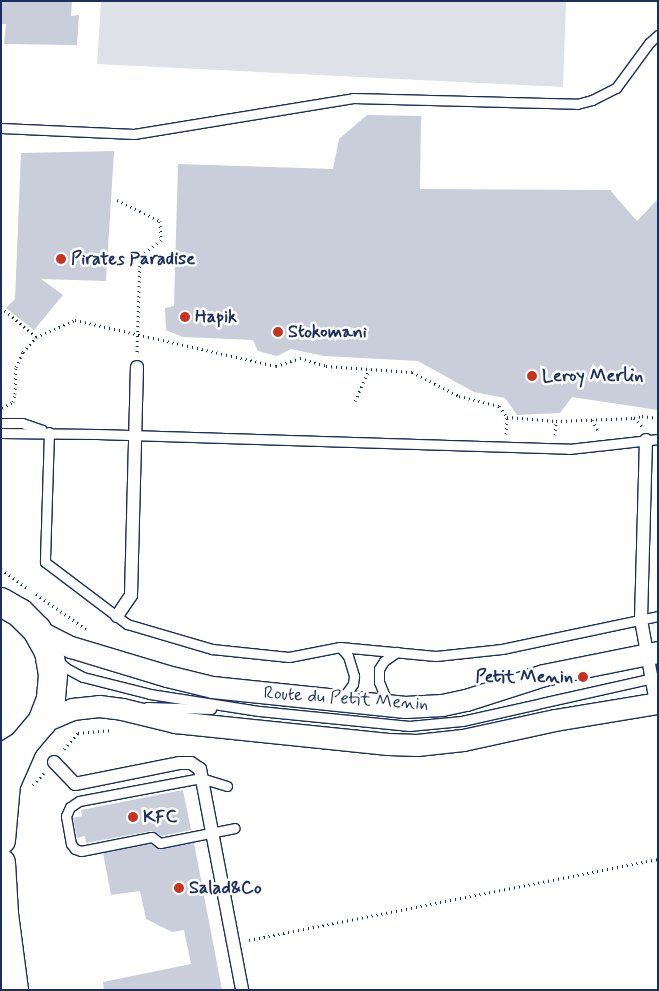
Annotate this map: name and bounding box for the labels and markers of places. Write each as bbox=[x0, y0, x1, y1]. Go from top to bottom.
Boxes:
place label: Pirates Paradise bbox=[71, 248, 195, 270]
marker: Pirates Paradise bbox=[55, 253, 67, 265]
place label: Hapik bbox=[195, 306, 237, 328]
marker: Hapik bbox=[179, 311, 191, 323]
place label: Stokomani bbox=[288, 321, 367, 343]
marker: Stokomani bbox=[272, 326, 284, 338]
place label: Leroy Merlin bbox=[542, 365, 641, 387]
marker: Leroy Merlin bbox=[526, 370, 538, 382]
place label: Petit Menin bbox=[476, 666, 573, 688]
marker: Petit Menin bbox=[577, 671, 589, 683]
place label: KFC bbox=[143, 806, 177, 828]
marker: KFC bbox=[127, 811, 139, 823]
place label: Salad&Co bbox=[189, 877, 262, 899]
marker: Salad&Co bbox=[173, 882, 185, 894]

